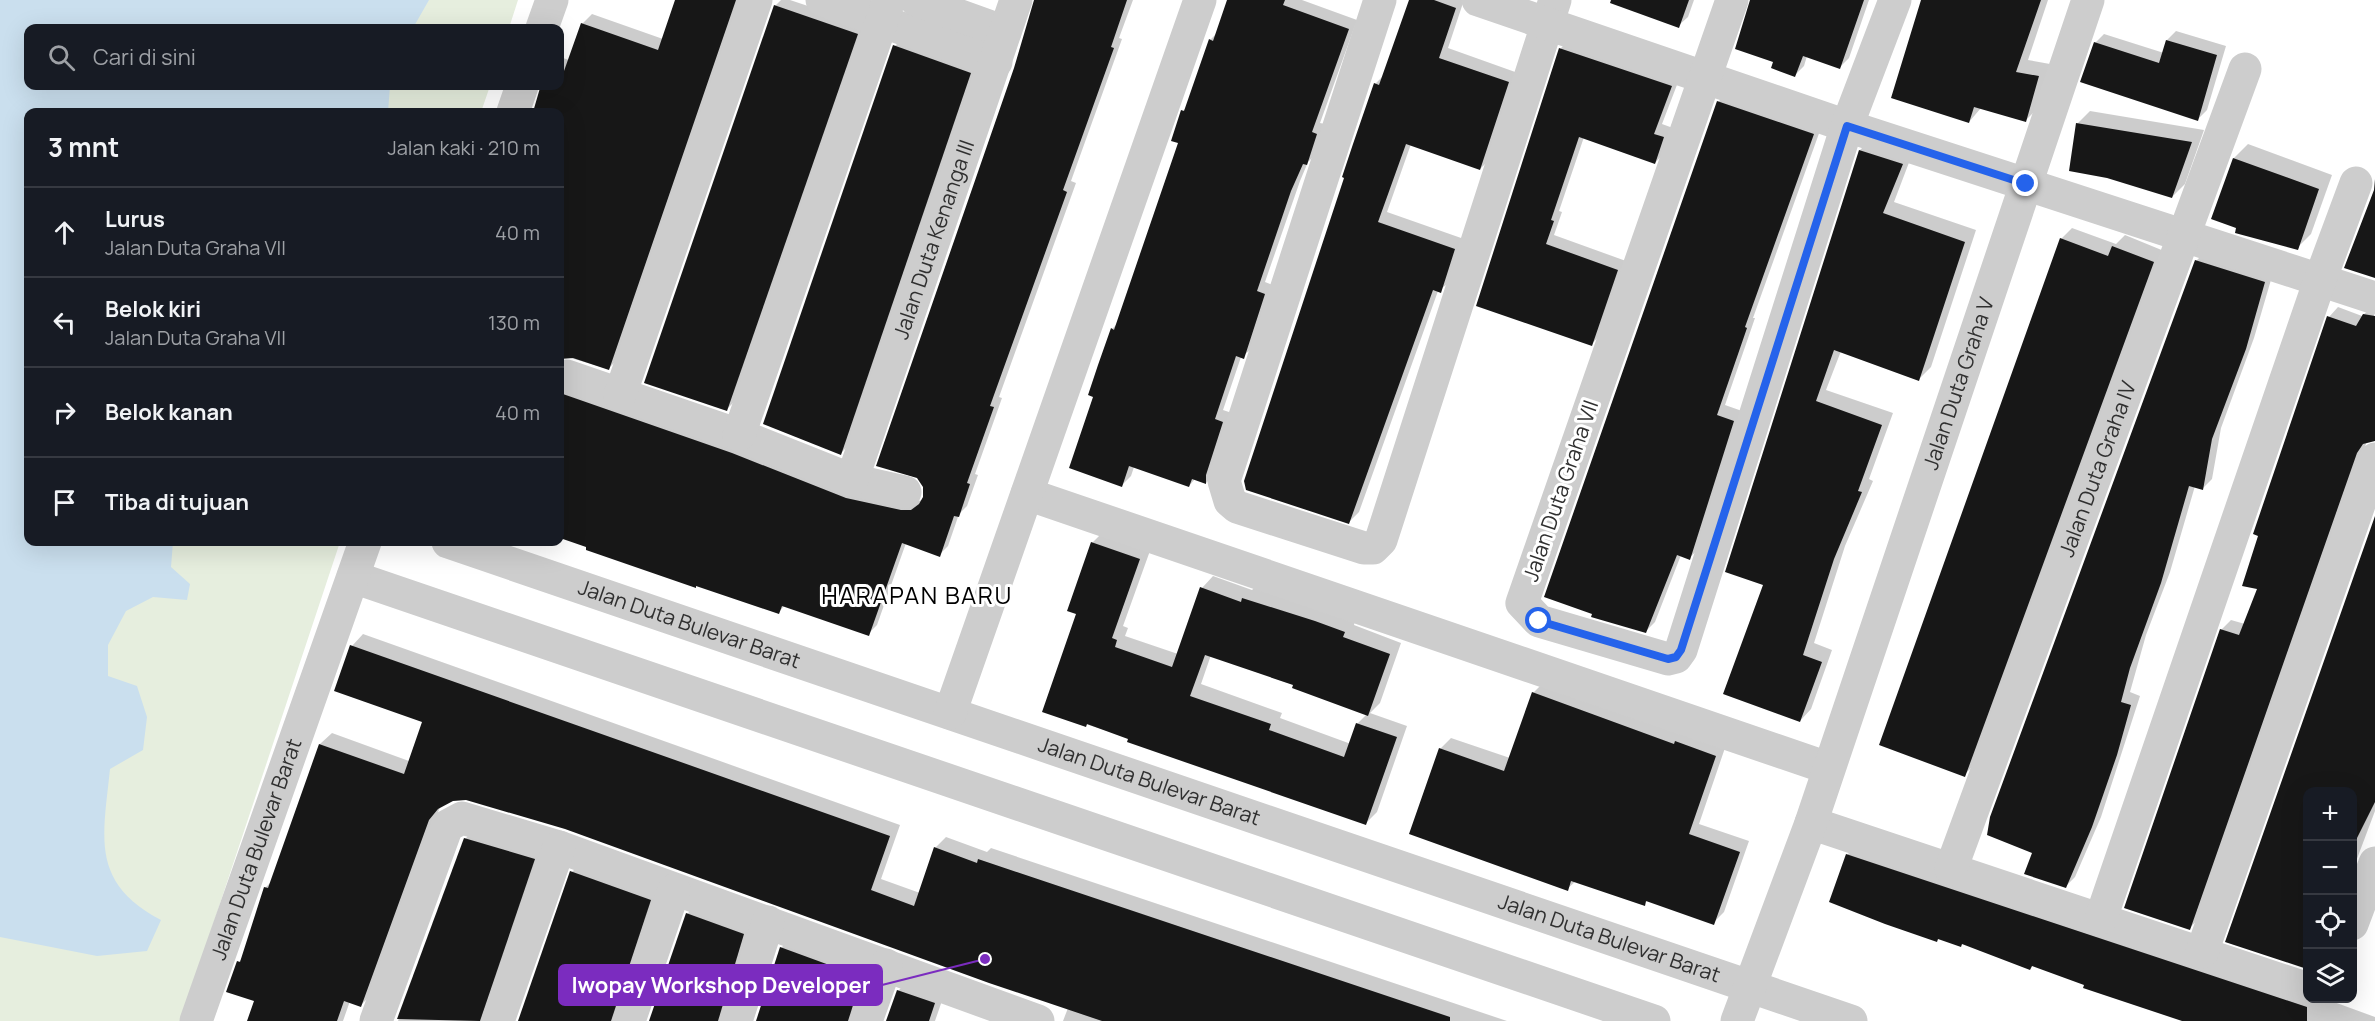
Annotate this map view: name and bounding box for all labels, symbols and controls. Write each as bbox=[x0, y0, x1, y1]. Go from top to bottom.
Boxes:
search box bbox=[24, 24, 564, 90]
icon: search bbox=[45, 41, 78, 74]
text: Cari di sini bbox=[93, 42, 196, 72]
text: 3 mnt bbox=[48, 129, 119, 165]
text: Jalan kaki · 210 m bbox=[387, 134, 540, 161]
street label: Jalan Duta Kenanga III bbox=[886, 136, 980, 343]
route end bbox=[2012, 170, 2038, 196]
text: Lurus bbox=[105, 204, 165, 234]
icon: ahead bbox=[48, 216, 81, 249]
text: 40 m bbox=[495, 219, 540, 246]
text: Jalan Duta Graha VII bbox=[105, 234, 286, 261]
street label: Jalan Duta Graha V bbox=[1916, 293, 2000, 473]
text: Belok kiri bbox=[105, 294, 201, 324]
icon: left bbox=[48, 306, 81, 339]
text: 130 m bbox=[488, 309, 540, 336]
text: Jalan Duta Graha VII bbox=[105, 324, 286, 351]
street label: Jalan Duta Graha IV bbox=[2052, 377, 2142, 561]
icon: right bbox=[48, 396, 81, 429]
street label: Jalan Duta Graha VII bbox=[1516, 396, 1604, 585]
text: Belok kanan bbox=[105, 397, 233, 427]
text: 40 m bbox=[495, 399, 540, 426]
icon: arrive bbox=[48, 486, 81, 519]
text: Tiba di tujuan bbox=[105, 487, 249, 517]
street label: Jalan Duta Bulevar Barat bbox=[575, 573, 804, 674]
district label: HARAPAN BARU bbox=[821, 578, 1013, 611]
route start bbox=[1525, 607, 1551, 633]
street label: Jalan Duta Bulevar Barat bbox=[1035, 730, 1264, 831]
street label: Jalan Duta Bulevar Barat bbox=[204, 735, 308, 964]
map controls bbox=[2303, 787, 2357, 1003]
button: + bbox=[2303, 787, 2357, 841]
button: − bbox=[2303, 841, 2357, 895]
street label: Jalan Duta Bulevar Barat bbox=[1495, 887, 1724, 988]
button: locate bbox=[2303, 895, 2357, 949]
button: layers bbox=[2303, 949, 2357, 1003]
callout: Iwopay Workshop Developer bbox=[559, 965, 882, 1005]
text: Iwopay Workshop Developer bbox=[571, 970, 871, 1000]

